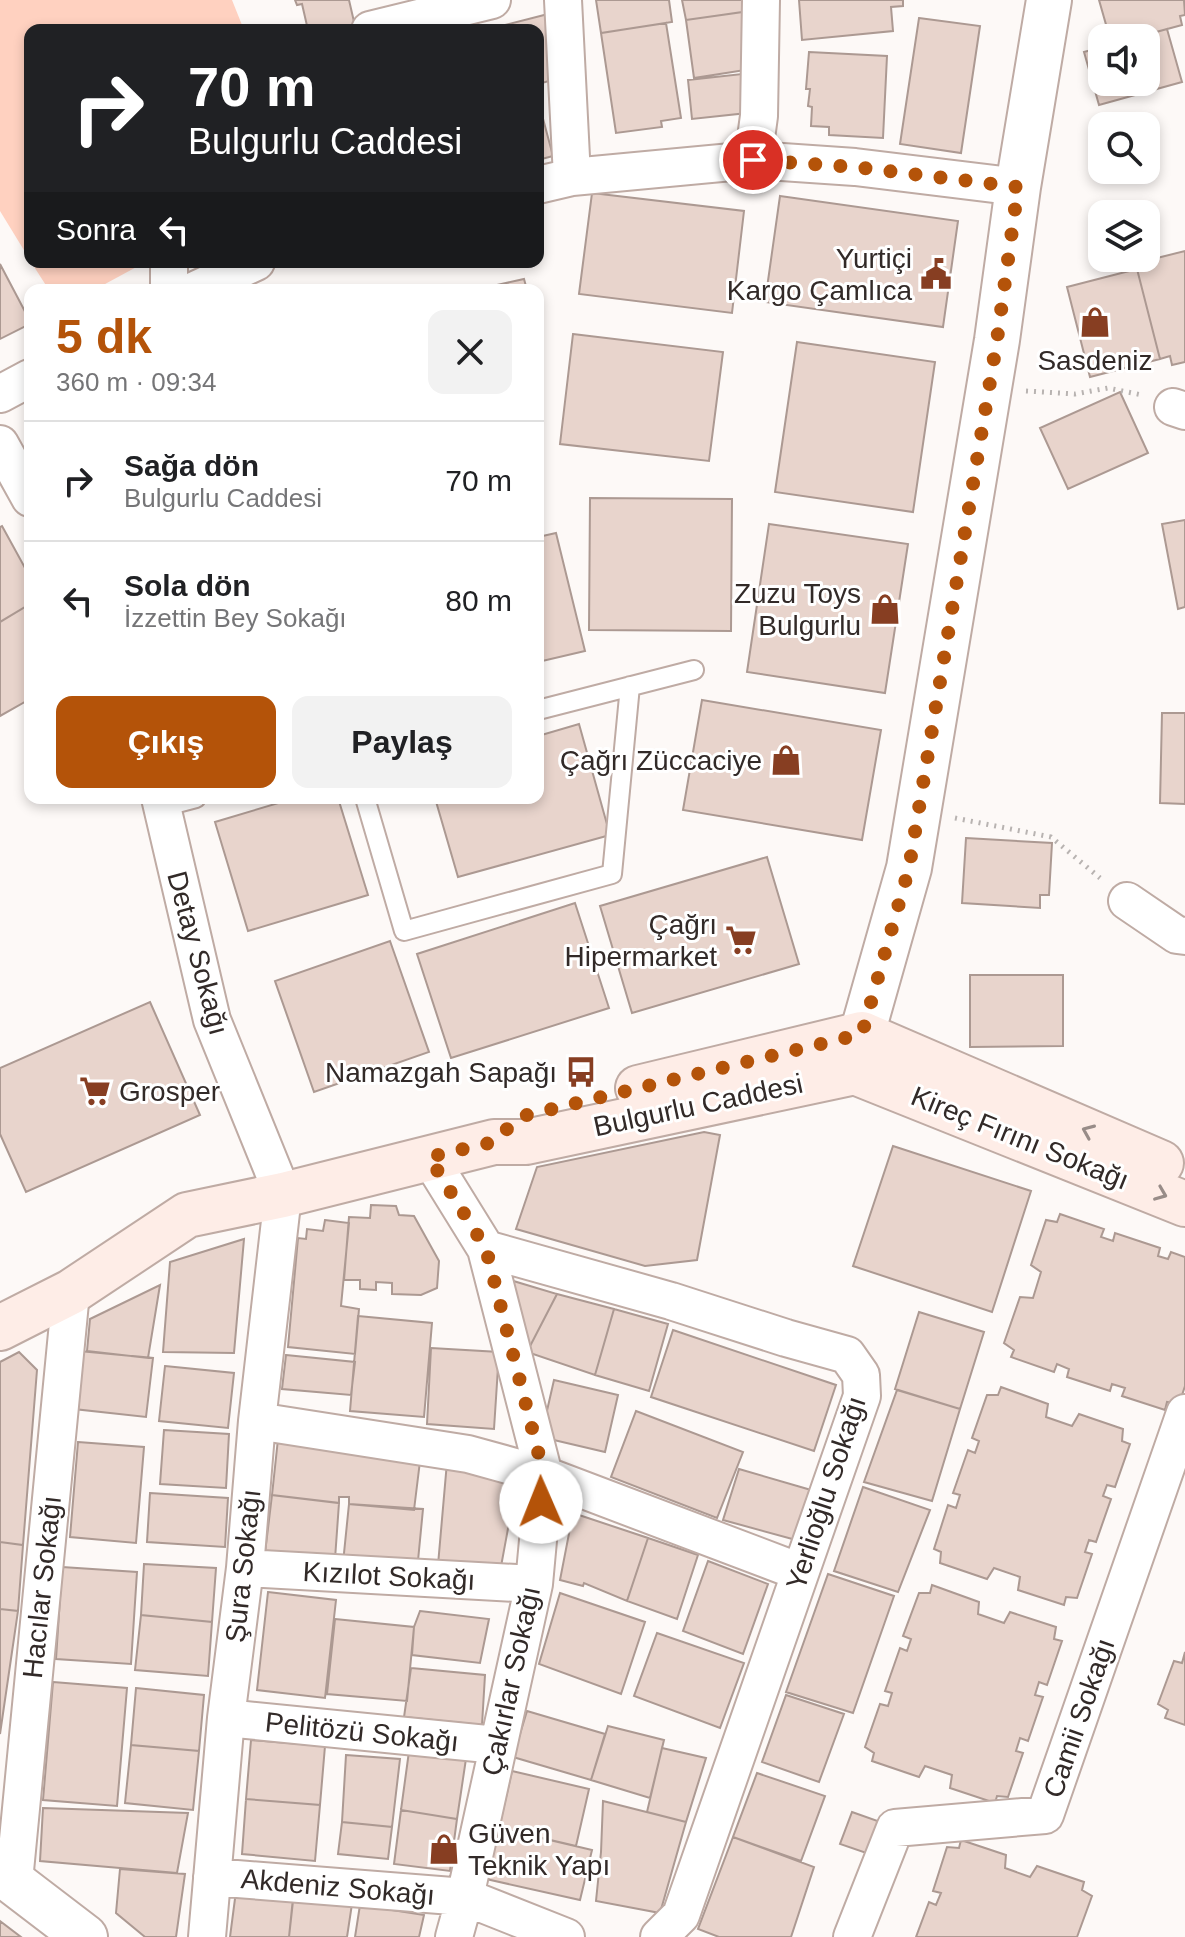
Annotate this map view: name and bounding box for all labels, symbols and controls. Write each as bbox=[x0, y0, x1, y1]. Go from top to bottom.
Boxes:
map controls bbox=[1088, 24, 1160, 272]
button: sound bbox=[1088, 24, 1160, 96]
text: 70 m bbox=[188, 55, 316, 118]
icon: right bbox=[56, 56, 160, 160]
button: search bbox=[1088, 112, 1160, 184]
text: Bulgurlu Caddesi bbox=[188, 121, 462, 162]
pin bbox=[719, 126, 787, 194]
icon: arrive bbox=[731, 138, 775, 182]
button: layers bbox=[1088, 200, 1160, 272]
icon: left bbox=[152, 208, 196, 252]
text: Sonra bbox=[56, 213, 136, 246]
place label: Yurtiçi Kargo Çamlıca bbox=[727, 243, 912, 306]
public building icon: Yurtiçi Kargo Çamlıca bbox=[919, 257, 953, 291]
shop icon: Sasdeniz bbox=[1078, 305, 1112, 339]
text: 5 dk bbox=[56, 310, 152, 363]
button: close bbox=[428, 310, 512, 394]
place label: Sasdeniz bbox=[1037, 345, 1153, 376]
text: 360 m · 09:34 bbox=[56, 367, 216, 397]
text: Sağa dön bbox=[124, 449, 259, 482]
icon: right bbox=[56, 459, 100, 503]
text: 70 m bbox=[445, 464, 512, 497]
text: Bulgurlu Caddesi bbox=[124, 483, 322, 513]
text: Sola dön bbox=[124, 569, 251, 602]
place label: Zuzu Toys Bulgurlu bbox=[734, 578, 861, 641]
icon: left bbox=[56, 579, 100, 623]
text: 80 m bbox=[445, 584, 512, 617]
shop icon: Zuzu Toys Bulgurlu bbox=[868, 592, 902, 626]
text: İzzettin Bey Sokağı bbox=[124, 603, 347, 633]
button: Çıkış bbox=[56, 696, 276, 788]
button: Paylaş bbox=[292, 696, 512, 788]
shop icon: Çağrı Züccaciye bbox=[769, 743, 803, 777]
place label: Çağrı Züccaciye bbox=[560, 745, 762, 776]
street label: Detay Sokağı bbox=[161, 868, 235, 1038]
place label: Çağrı Hipermarket bbox=[565, 909, 717, 972]
supermarket icon: Çağrı Hipermarket bbox=[724, 923, 758, 957]
bus stop icon: Namazgah Sapağı bbox=[564, 1055, 598, 1089]
place label: Namazgah Sapağı bbox=[325, 1057, 557, 1088]
street label: Bulgurlu Caddesi bbox=[590, 1068, 806, 1142]
supermarket icon: Grosper bbox=[78, 1074, 112, 1108]
place label: Grosper bbox=[119, 1076, 220, 1107]
street label: Kireç Fırını Sokağı bbox=[907, 1080, 1133, 1196]
one-way arrow bbox=[1081, 1125, 1096, 1141]
one-way arrow bbox=[1153, 1185, 1167, 1201]
street label: Yerlioğlu Sokağı bbox=[780, 1392, 872, 1594]
position arrow bbox=[499, 1460, 583, 1544]
street label: Şura Sokağı bbox=[220, 1488, 266, 1644]
street label: Hacılar Sokağı bbox=[17, 1494, 67, 1680]
street label: Kızılot Sokağı bbox=[302, 1556, 476, 1596]
street label: Çakırlar Sokağı bbox=[476, 1583, 546, 1779]
street label: Camii Sokağı bbox=[1037, 1634, 1121, 1802]
street label: Pelitözü Sokağı bbox=[264, 1706, 460, 1758]
place label: Güven Teknik Yapı bbox=[468, 1818, 610, 1881]
shop icon: Güven Teknik Yapı bbox=[427, 1832, 461, 1866]
street label: Akdeniz Sokağı bbox=[240, 1863, 436, 1911]

